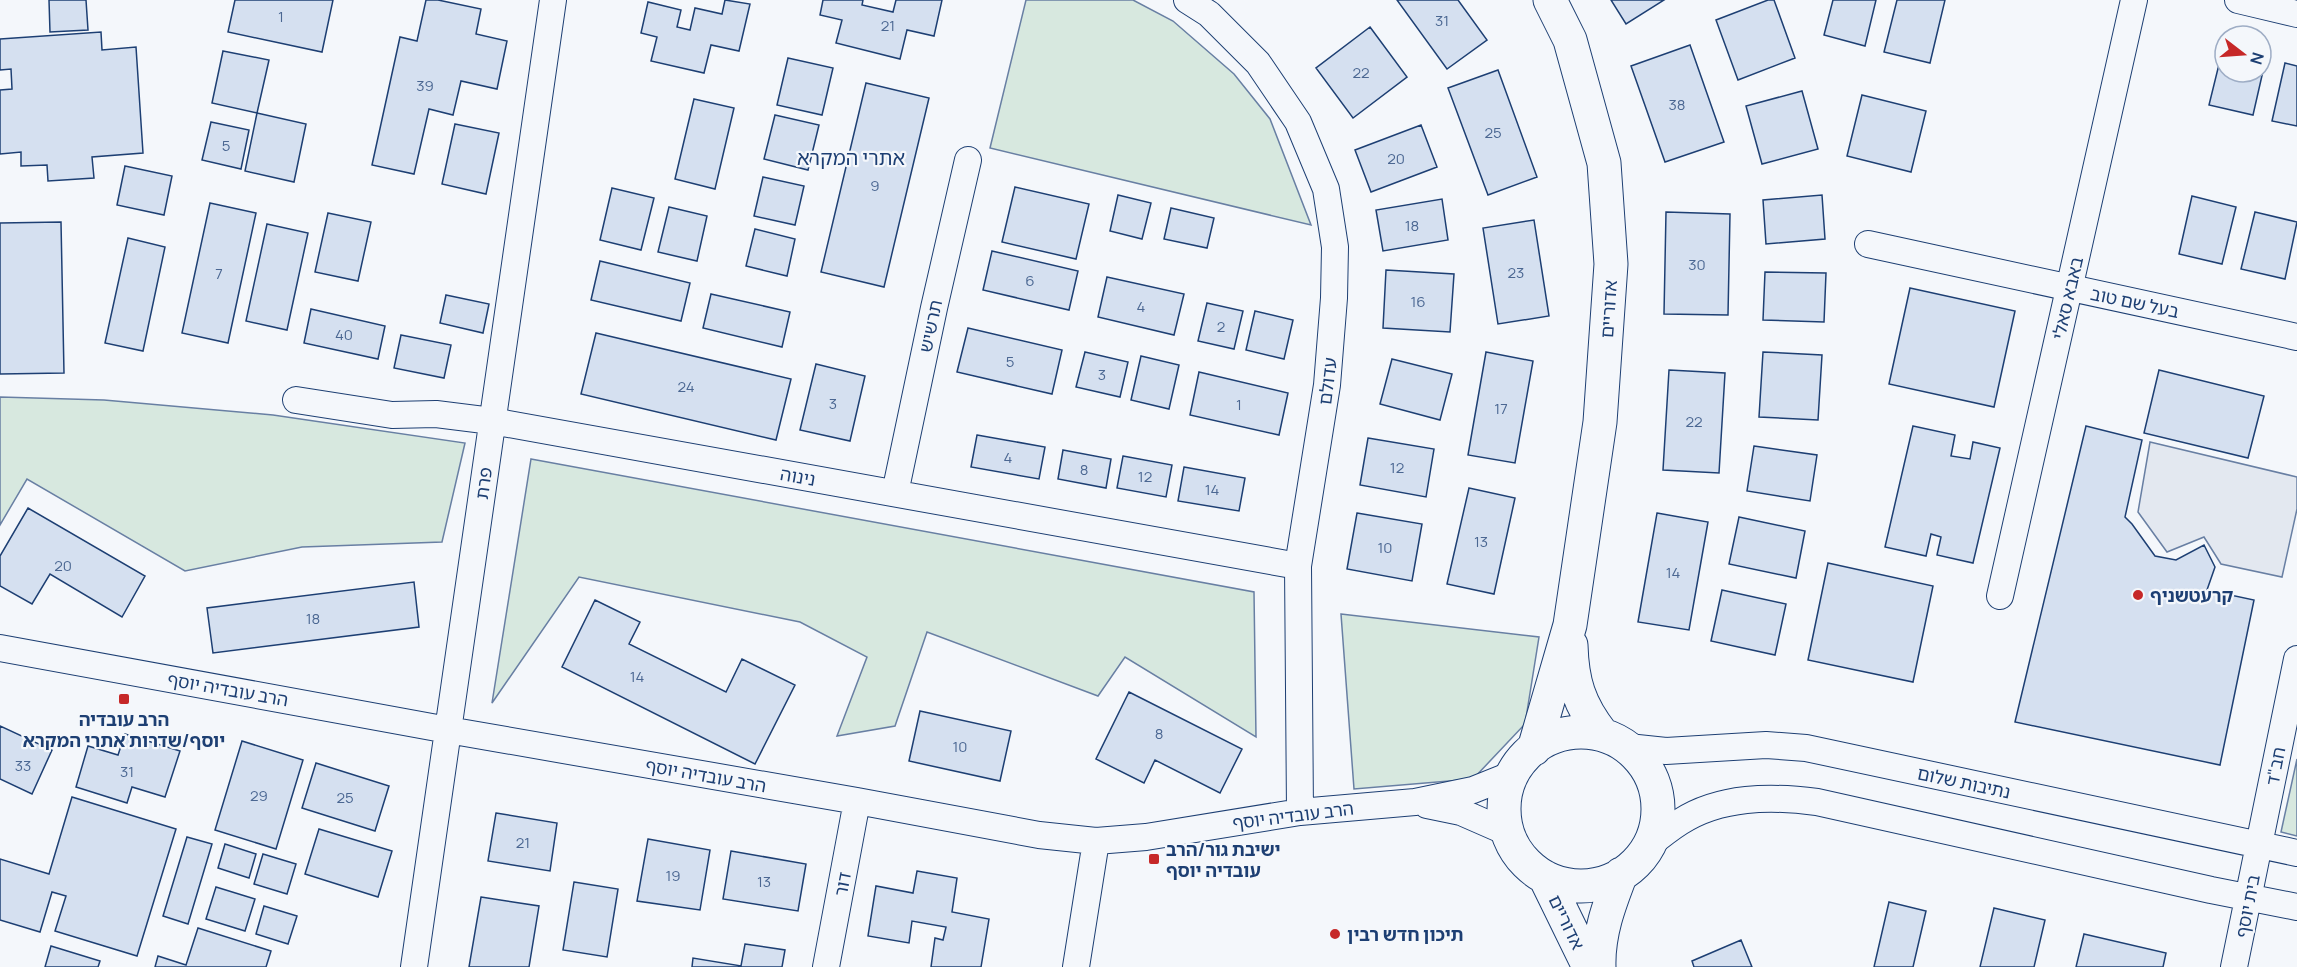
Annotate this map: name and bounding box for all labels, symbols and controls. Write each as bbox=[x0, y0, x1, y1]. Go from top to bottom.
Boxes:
house number: 1 bbox=[278, 6, 284, 27]
house number: 31 bbox=[1435, 10, 1449, 31]
house number: 21 bbox=[881, 15, 895, 36]
north arrow bbox=[2213, 24, 2273, 84]
text: N bbox=[2245, 50, 2270, 67]
house number: 22 bbox=[1352, 62, 1370, 83]
house number: 39 bbox=[416, 75, 434, 96]
house number: 38 bbox=[1668, 94, 1686, 115]
house number: 25 bbox=[1484, 122, 1502, 143]
house number: 5 bbox=[222, 135, 230, 156]
district label: אתרי המקרא bbox=[797, 144, 905, 171]
house number: 20 bbox=[1387, 148, 1405, 169]
house number: 9 bbox=[870, 175, 880, 196]
house number: 18 bbox=[1405, 215, 1419, 236]
house number: 30 bbox=[1688, 254, 1706, 275]
street label: באבא סאלי bbox=[2046, 254, 2088, 342]
house number: 23 bbox=[1508, 262, 1524, 283]
house number: 7 bbox=[215, 263, 223, 284]
house number: 6 bbox=[1025, 270, 1035, 291]
street label: אדוריים bbox=[1594, 279, 1622, 339]
street label: בעל שם טוב bbox=[2089, 281, 2181, 323]
house number: 16 bbox=[1410, 291, 1426, 312]
house number: 4 bbox=[1137, 296, 1146, 317]
street label: תרשיש bbox=[913, 297, 947, 355]
house number: 2 bbox=[1217, 316, 1225, 337]
house number: 40 bbox=[335, 324, 353, 345]
house number: 5 bbox=[1006, 351, 1014, 372]
street label: עדולם bbox=[1312, 356, 1342, 406]
house number: 3 bbox=[1098, 364, 1106, 385]
house number: 24 bbox=[677, 376, 695, 397]
house number: 3 bbox=[829, 393, 837, 414]
house number: 1 bbox=[1236, 394, 1242, 415]
house number: 17 bbox=[1494, 398, 1508, 419]
house number: 22 bbox=[1685, 411, 1703, 432]
house number: 4 bbox=[1004, 447, 1013, 468]
house number: 12 bbox=[1390, 457, 1404, 478]
house number: 8 bbox=[1080, 459, 1088, 480]
street label: נינוה bbox=[778, 461, 818, 491]
street label: פרת bbox=[469, 465, 497, 501]
house number: 12 bbox=[1138, 466, 1152, 487]
house number: 14 bbox=[1205, 479, 1219, 500]
house number: 13 bbox=[1474, 531, 1488, 552]
house number: 10 bbox=[1378, 537, 1393, 558]
house number: 20 bbox=[54, 555, 72, 576]
house number: 14 bbox=[1666, 562, 1680, 583]
place label: קרעטשניף bbox=[2150, 583, 2234, 607]
marker: קרעטשניף bbox=[2131, 588, 2145, 602]
house number: 18 bbox=[306, 608, 320, 629]
house number: 14 bbox=[630, 666, 644, 687]
street label: הרב עובדיה יוסף bbox=[166, 667, 290, 711]
marker: הרב עובדיה יוסף/שדרות אתרי המקרא bbox=[117, 692, 131, 706]
place label: הרב עובדיה יוסף/שדרות אתרי המקרא bbox=[23, 707, 225, 752]
house number: 8 bbox=[1155, 723, 1163, 744]
house number: 10 bbox=[953, 736, 968, 757]
street label: חב"ד bbox=[2259, 745, 2291, 787]
street label: הרב עובדיה יוסף bbox=[644, 753, 768, 797]
house number: 33 bbox=[15, 755, 31, 776]
street label: נתיבות שלום bbox=[1915, 760, 2013, 804]
house number: 31 bbox=[120, 761, 134, 782]
house number: 29 bbox=[250, 785, 268, 806]
house number: 25 bbox=[336, 787, 354, 808]
street label: הרב עובדיה יוסף bbox=[1231, 796, 1355, 834]
house number: 21 bbox=[516, 832, 530, 853]
place label: ישיבת גור/הרב עובדיה יוסף bbox=[1166, 837, 1281, 882]
marker: ישיבת גור/הרב עובדיה יוסף bbox=[1147, 852, 1161, 866]
house number: 19 bbox=[665, 865, 681, 886]
street label: דור bbox=[828, 870, 856, 898]
house number: 13 bbox=[757, 871, 771, 892]
street label: בית יוסף bbox=[2229, 872, 2265, 940]
street label: אדוריים bbox=[1543, 891, 1591, 953]
place label: תיכון חדש רבין bbox=[1347, 922, 1463, 946]
marker: תיכון חדש רבין bbox=[1328, 927, 1342, 941]

